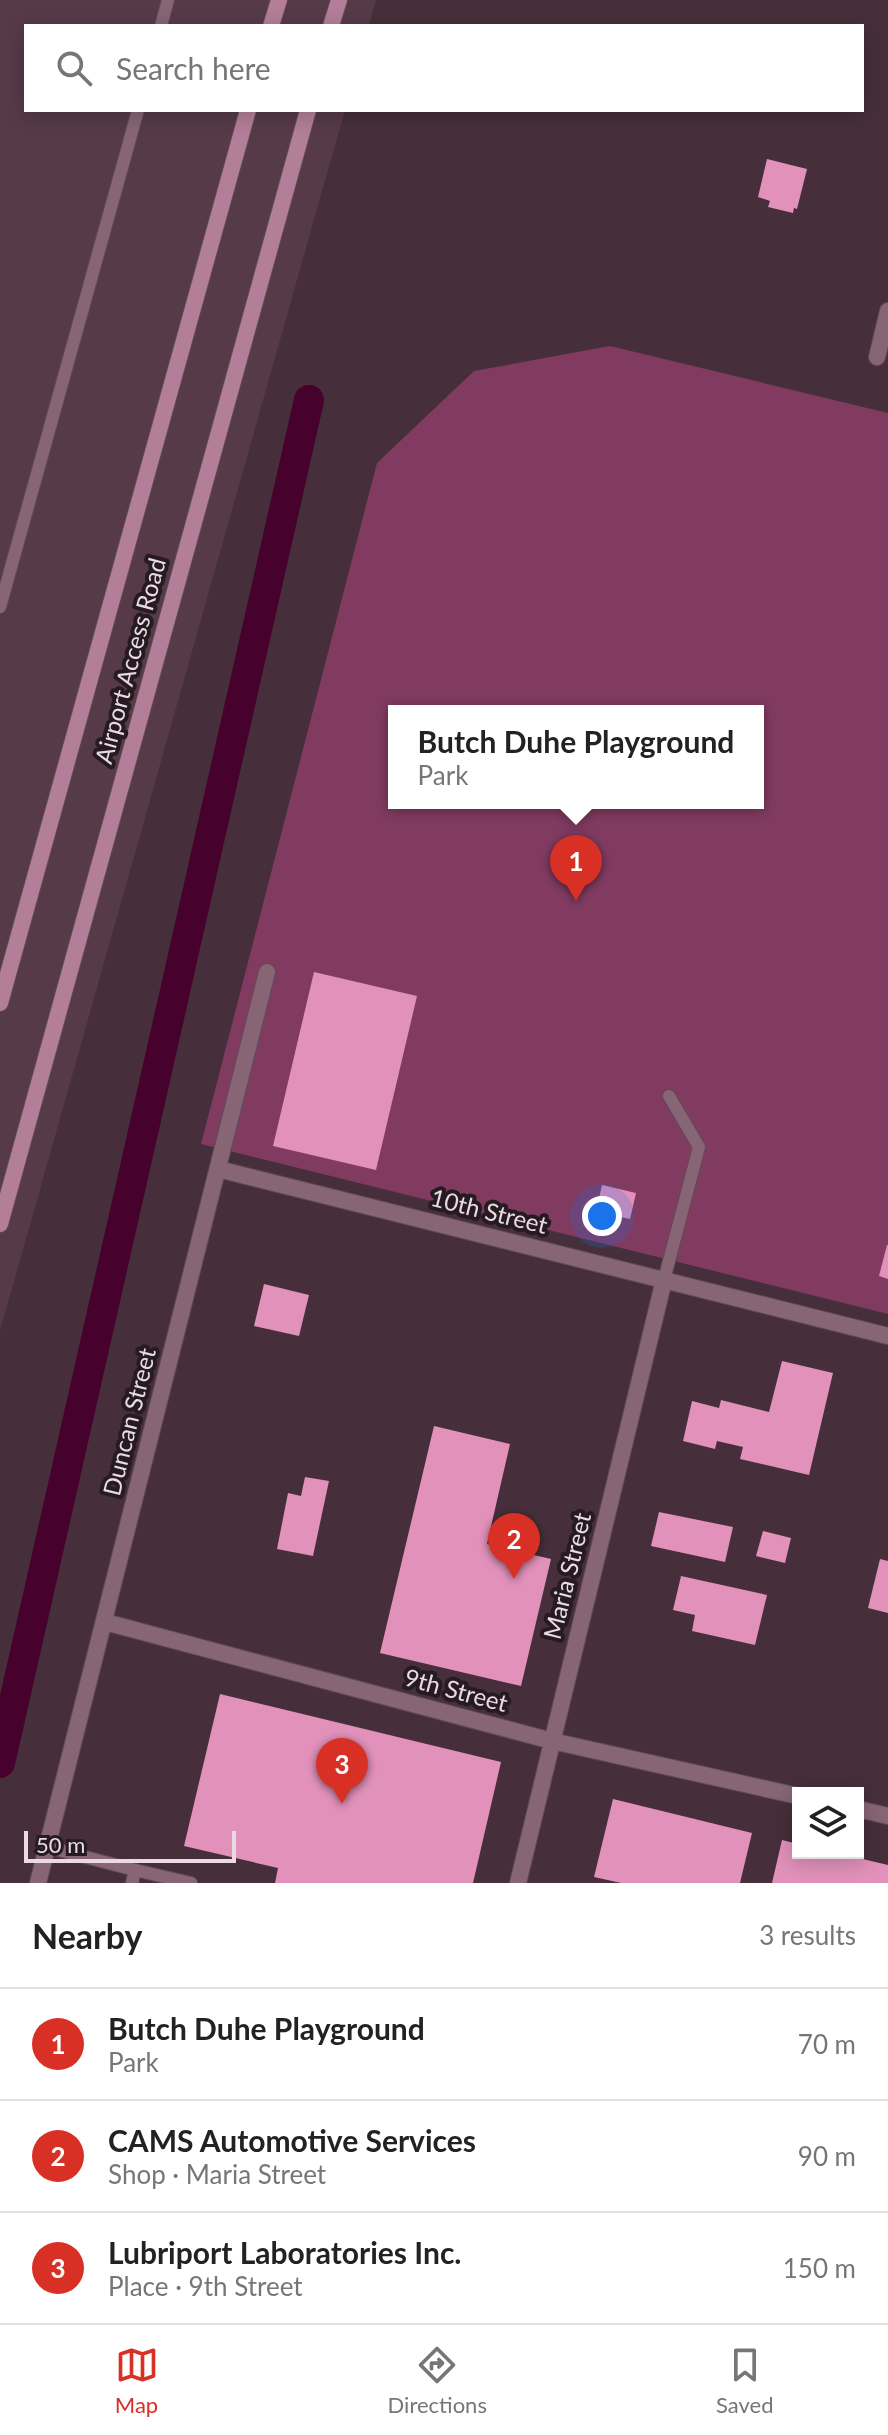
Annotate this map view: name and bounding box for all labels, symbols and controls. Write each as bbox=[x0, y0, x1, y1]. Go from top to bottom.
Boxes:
search box bbox=[24, 24, 864, 112]
icon: search bbox=[52, 46, 96, 90]
text: Search here bbox=[116, 50, 271, 86]
street label: Airport Access Road bbox=[88, 555, 171, 767]
popup bbox=[388, 705, 764, 809]
text: Butch Duhe Playground bbox=[418, 723, 734, 759]
text: Park bbox=[418, 759, 468, 791]
pin: 1 bbox=[550, 835, 602, 901]
street label: 10th Street bbox=[428, 1182, 551, 1239]
your location bbox=[582, 1196, 622, 1236]
street label: Duncan Street bbox=[96, 1345, 161, 1498]
street label: Maria Street bbox=[537, 1509, 596, 1642]
pin: 2 bbox=[488, 1513, 540, 1579]
street label: 9th Street bbox=[402, 1662, 511, 1717]
pin: 3 bbox=[316, 1738, 368, 1804]
map controls bbox=[792, 1787, 864, 1859]
button: layers bbox=[792, 1787, 864, 1859]
scale bar bbox=[24, 1827, 236, 1863]
text: 50 m bbox=[36, 1831, 85, 1858]
text: Nearby bbox=[32, 1915, 143, 1956]
text: 3 results bbox=[759, 1919, 856, 1951]
text: Butch Duhe Playground bbox=[108, 2010, 425, 2046]
text: 1 bbox=[50, 2028, 66, 2060]
text: 70 m bbox=[798, 2028, 856, 2060]
text: Park bbox=[108, 2046, 159, 2078]
text: CAMS Automotive Services bbox=[108, 2122, 476, 2158]
text: 2 bbox=[50, 2140, 66, 2172]
text: 90 m bbox=[798, 2140, 856, 2172]
text: Shop · Maria Street bbox=[108, 2158, 326, 2190]
text: Lubriport Laboratories Inc. bbox=[108, 2234, 461, 2270]
text: 3 bbox=[50, 2252, 66, 2284]
text: 150 m bbox=[783, 2252, 856, 2284]
text: Place · 9th Street bbox=[108, 2270, 303, 2302]
tab: Map bbox=[115, 2343, 159, 2418]
tab: Directions bbox=[388, 2343, 487, 2418]
tab: Saved bbox=[716, 2343, 773, 2418]

